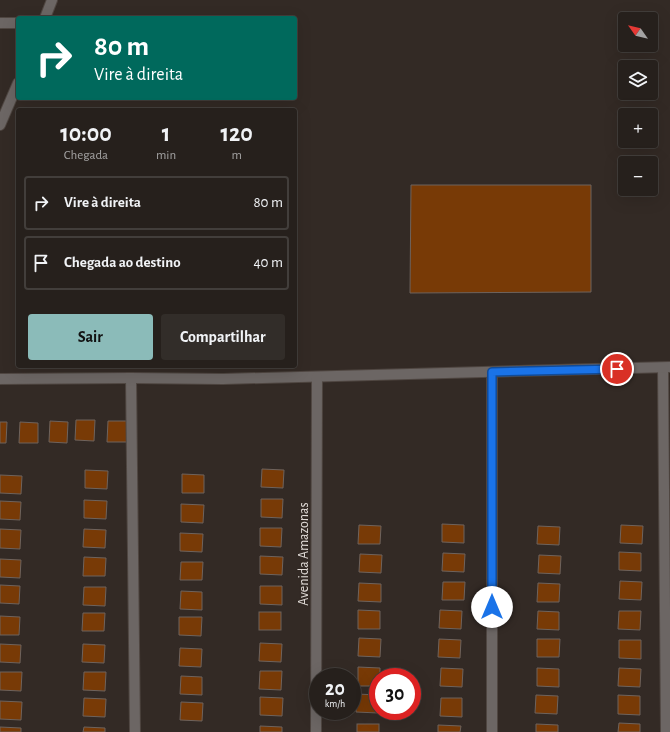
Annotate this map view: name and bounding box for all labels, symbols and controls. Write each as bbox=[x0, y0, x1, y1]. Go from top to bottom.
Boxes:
north arrow bbox=[618, 12, 658, 52]
map controls bbox=[618, 12, 658, 196]
icon: right bbox=[28, 32, 80, 84]
text: 80 m bbox=[94, 33, 149, 61]
button: layers bbox=[618, 60, 658, 100]
text: Vire à direita bbox=[94, 66, 183, 84]
button: + bbox=[618, 108, 658, 148]
text: 10:00 bbox=[60, 122, 112, 146]
text: 1 bbox=[162, 122, 170, 146]
text: 120 bbox=[220, 122, 253, 146]
text: Chegada bbox=[64, 149, 108, 162]
text: min bbox=[156, 149, 176, 162]
text: m bbox=[231, 149, 242, 162]
button: − bbox=[618, 156, 658, 196]
icon: right bbox=[30, 192, 52, 214]
text: Vire à direita bbox=[64, 195, 141, 210]
text: 80 m bbox=[253, 195, 283, 210]
icon: arrive bbox=[30, 252, 52, 274]
text: Chegada ao destino bbox=[64, 255, 181, 270]
text: 40 m bbox=[253, 255, 283, 270]
button: Sair bbox=[28, 314, 153, 360]
button: Compartilhar bbox=[161, 314, 285, 360]
pin bbox=[600, 352, 634, 386]
icon: arrive bbox=[606, 358, 628, 380]
street label: Avenida Amazonas bbox=[297, 502, 311, 606]
position arrow bbox=[471, 586, 513, 628]
speed limit sign: 30 bbox=[369, 668, 421, 720]
text: 20 bbox=[325, 679, 345, 699]
text: km/h bbox=[325, 699, 345, 709]

